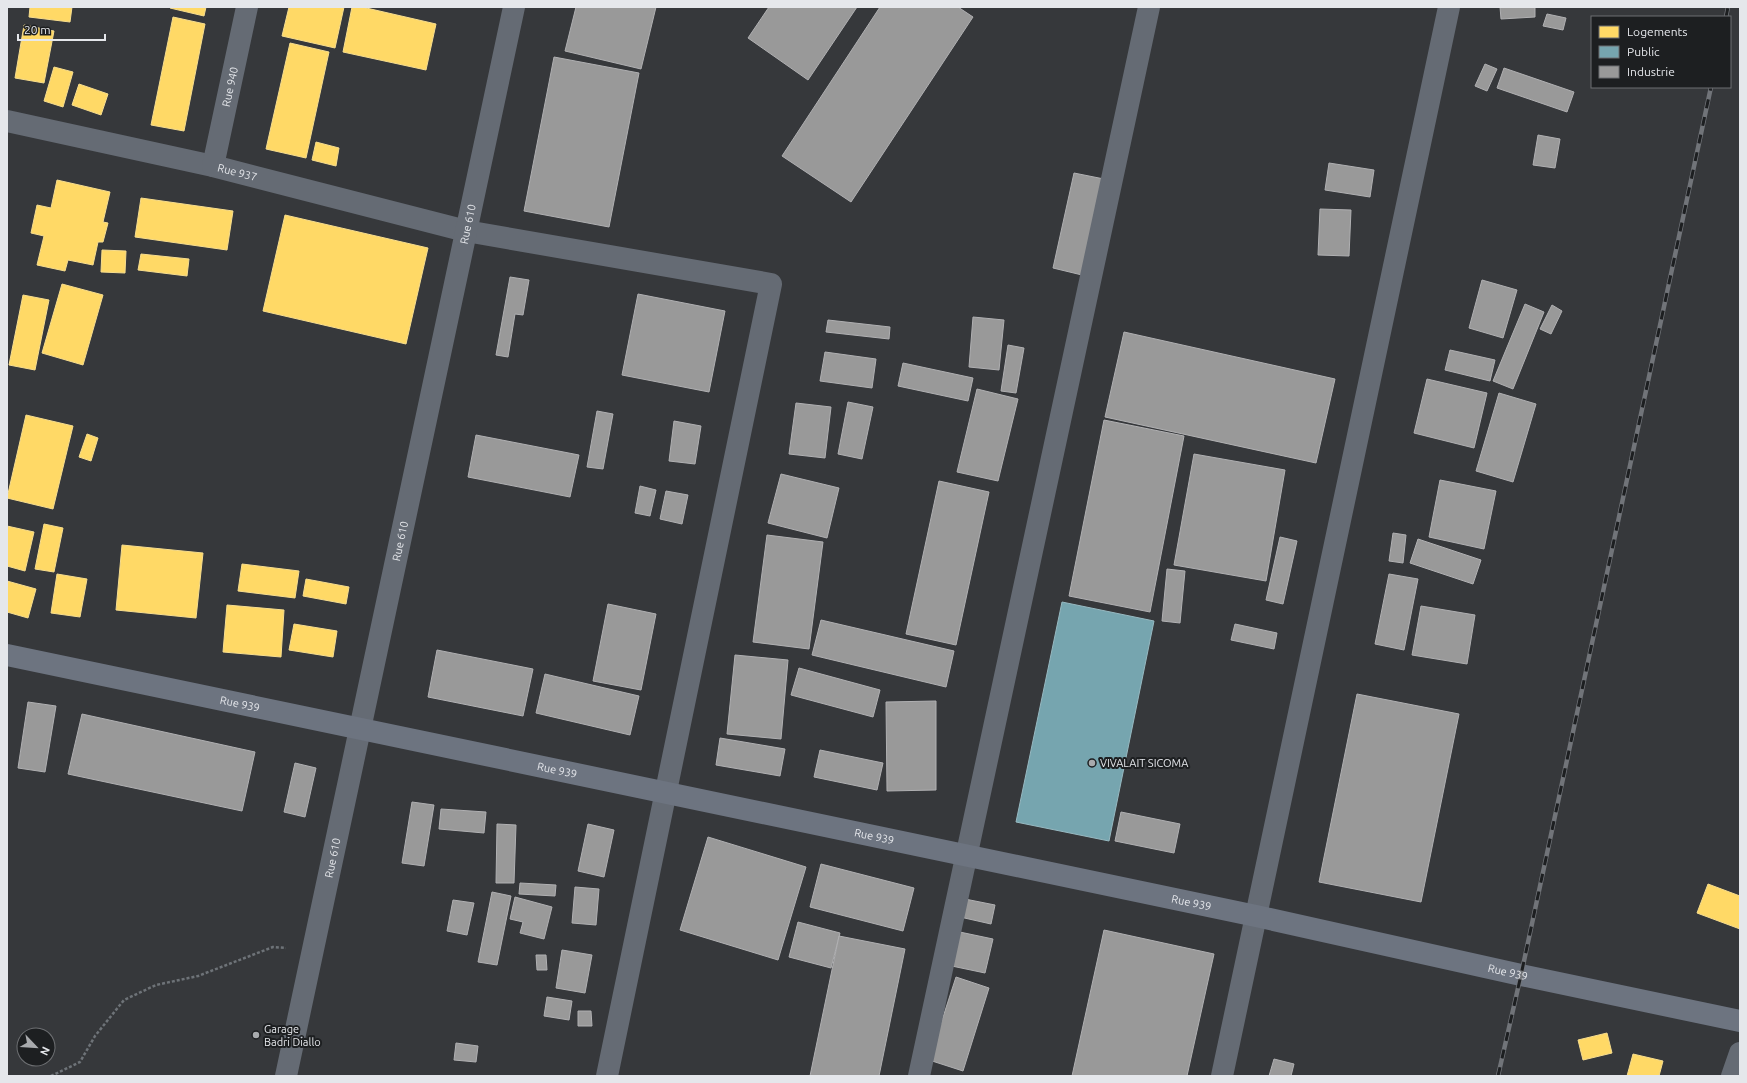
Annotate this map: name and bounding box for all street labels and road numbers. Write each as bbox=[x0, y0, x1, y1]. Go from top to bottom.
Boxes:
street label: Rue 940 bbox=[220, 66, 240, 108]
street label: Rue 937 bbox=[216, 161, 258, 183]
street label: Rue 610 bbox=[458, 203, 478, 245]
street label: Rue 610 bbox=[390, 520, 410, 562]
street label: Rue 939 bbox=[219, 694, 261, 714]
street label: Rue 939 bbox=[536, 760, 578, 780]
street label: Rue 939 bbox=[853, 826, 895, 846]
street label: Rue 610 bbox=[322, 837, 343, 879]
street label: Rue 939 bbox=[1170, 892, 1212, 913]
street label: Rue 939 bbox=[1487, 962, 1529, 982]

